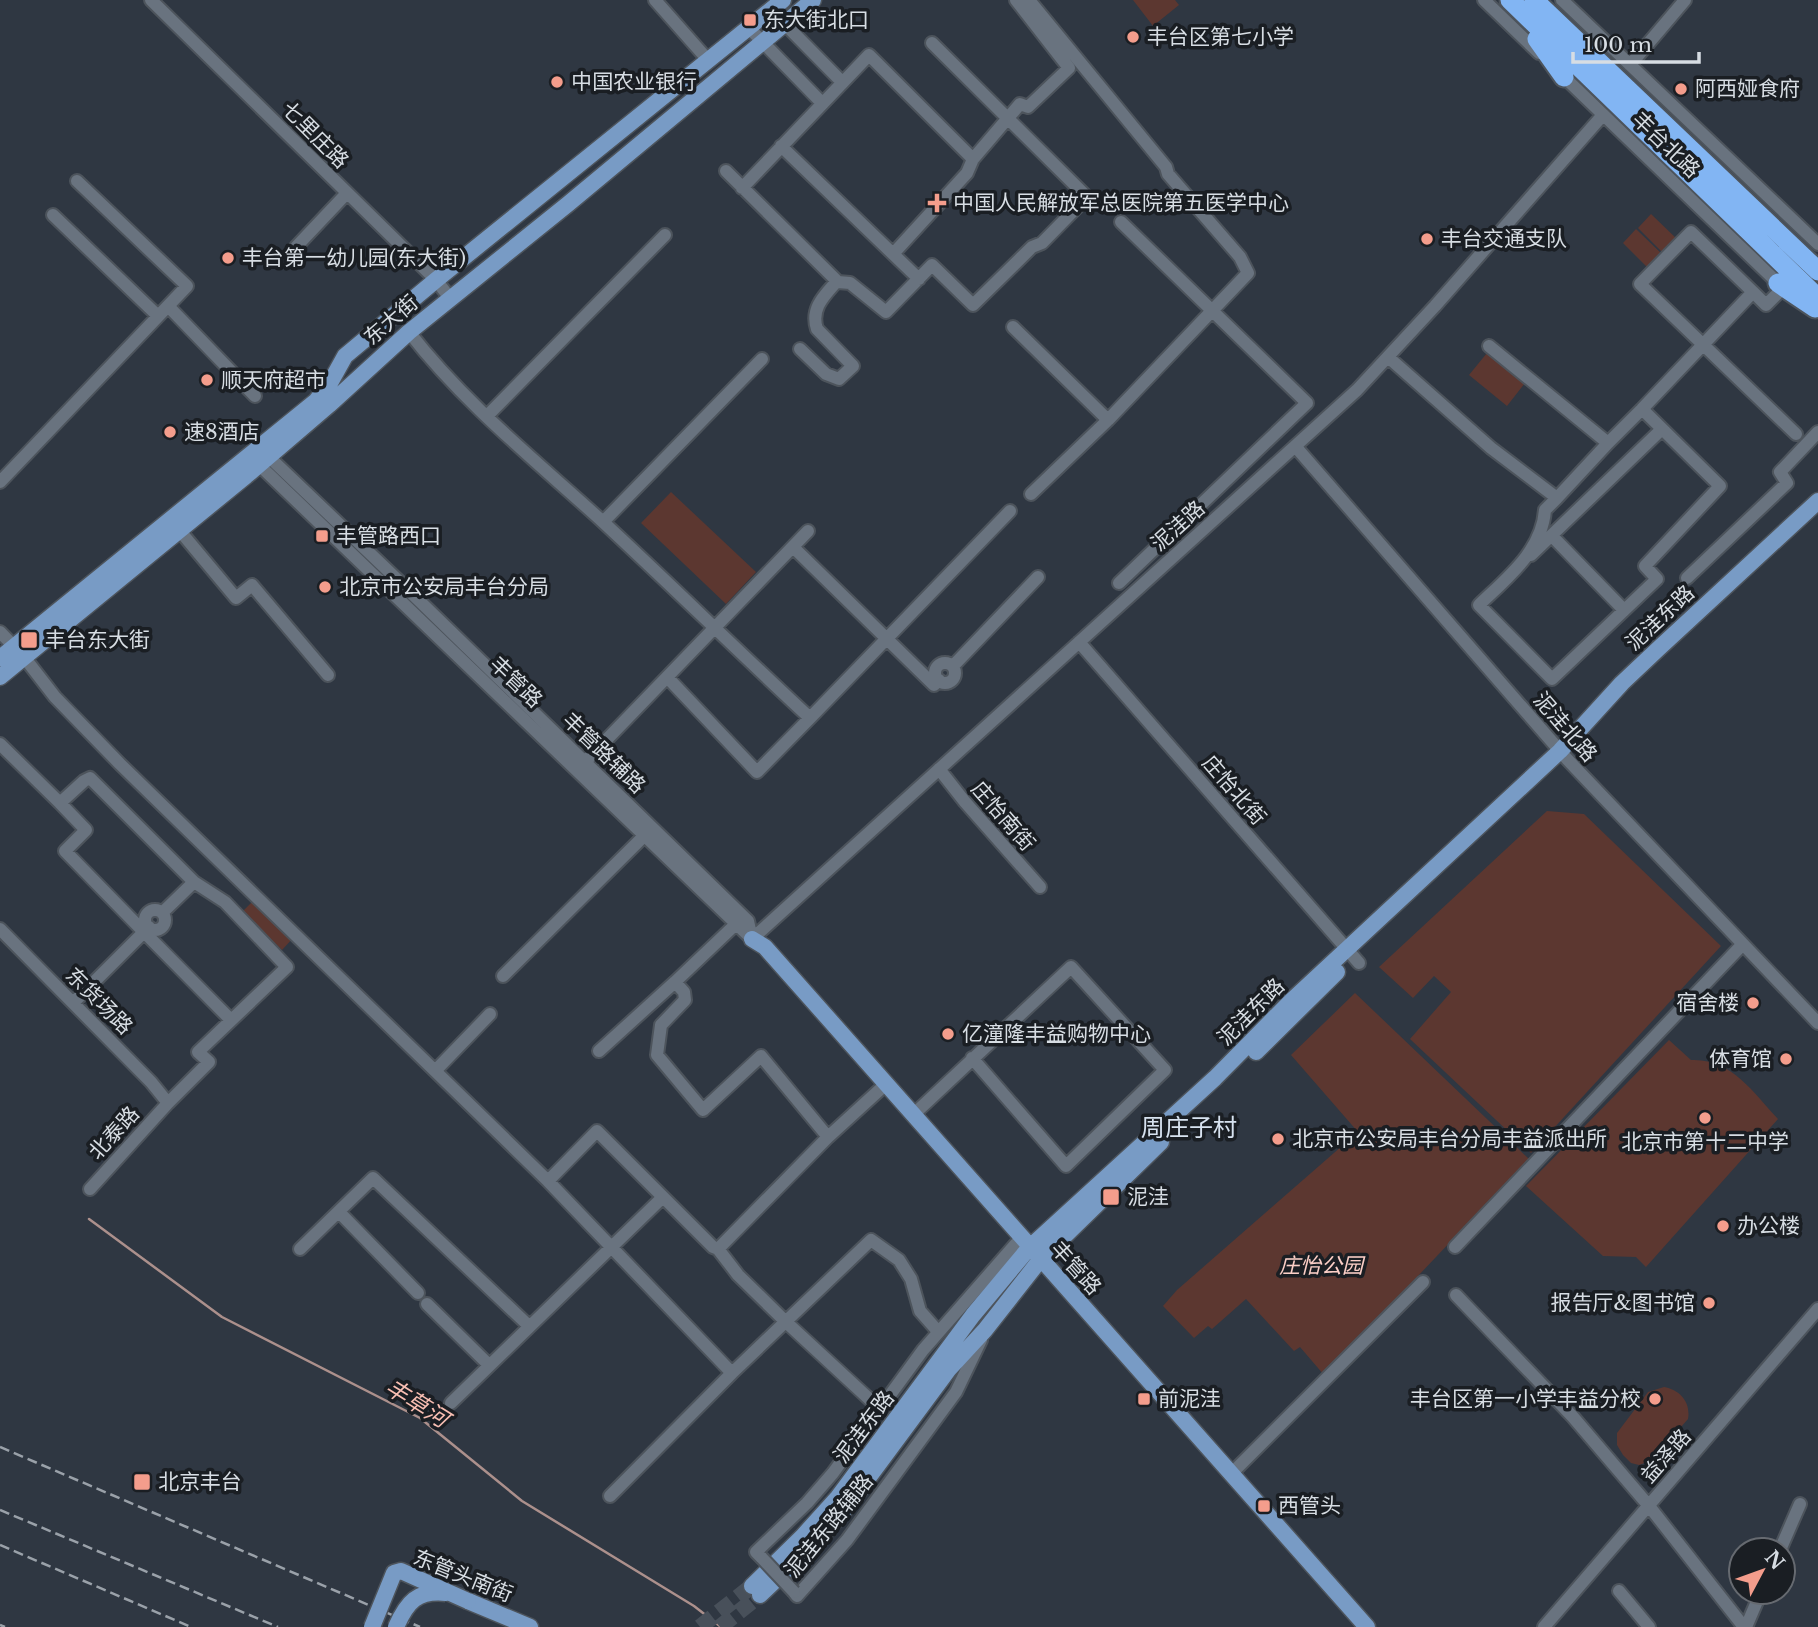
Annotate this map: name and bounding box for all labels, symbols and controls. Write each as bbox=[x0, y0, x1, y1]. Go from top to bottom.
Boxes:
place label: 东大街北口 bbox=[764, 7, 869, 33]
marker: 东大街北口 bbox=[742, 12, 758, 28]
scale bar bbox=[1573, 21, 1699, 65]
place label: 丰台区第七小学 bbox=[1147, 24, 1294, 50]
marker: 丰台区第七小学 bbox=[1125, 29, 1141, 45]
text: 100 m bbox=[1584, 32, 1652, 58]
place label: 中国农业银行 bbox=[571, 69, 697, 95]
marker: 中国农业银行 bbox=[549, 74, 565, 90]
place label: 阿西娅食府 bbox=[1695, 76, 1800, 102]
marker: 阿西娅食府 bbox=[1673, 81, 1689, 97]
street label: 七里庄路 bbox=[276, 96, 354, 174]
street label: 丰台北路 bbox=[1627, 106, 1705, 184]
place label: 中国人民解放军总医院第五医学中心 bbox=[953, 190, 1289, 216]
marker: 中国人民解放军总医院第五医学中心 bbox=[927, 193, 947, 213]
place label: 丰台交通支队 bbox=[1441, 226, 1567, 252]
marker: 丰台交通支队 bbox=[1419, 231, 1435, 247]
place label: 丰台第一幼儿园(东大街) bbox=[242, 245, 466, 271]
marker: 丰台第一幼儿园(东大街) bbox=[220, 250, 236, 266]
street label: 东大街 bbox=[359, 290, 423, 350]
place label: 顺天府超市 bbox=[221, 367, 326, 393]
marker: 顺天府超市 bbox=[199, 372, 215, 388]
place label: 速8酒店 bbox=[184, 419, 260, 445]
marker: 速8酒店 bbox=[162, 424, 178, 440]
street label: 泥洼路 bbox=[1146, 495, 1210, 557]
place label: 丰管路西口 bbox=[336, 523, 441, 549]
marker: 丰管路西口 bbox=[314, 528, 330, 544]
place label: 北京市公安局丰台分局 bbox=[339, 574, 549, 600]
marker: 北京市公安局丰台分局 bbox=[317, 579, 333, 595]
street label: 泥洼东路 bbox=[1620, 580, 1700, 656]
place label: 丰台东大街 bbox=[45, 627, 150, 653]
marker: 丰台东大街 bbox=[19, 630, 39, 650]
street label: 丰管路 bbox=[484, 651, 548, 713]
street label: 泥洼北路 bbox=[1528, 687, 1602, 767]
street label: 丰管路辅路 bbox=[557, 707, 651, 799]
street label: 庄怡北街 bbox=[1197, 750, 1271, 830]
street label: 庄怡南街 bbox=[966, 776, 1040, 856]
street label: 东货场路 bbox=[60, 962, 138, 1040]
street label: 泥洼东路 bbox=[1212, 973, 1290, 1051]
place label: 宿舍楼 bbox=[1676, 990, 1739, 1016]
marker: 宿舍楼 bbox=[1745, 995, 1761, 1011]
place label: 亿潼隆丰益购物中心 bbox=[962, 1021, 1151, 1047]
marker: 亿潼隆丰益购物中心 bbox=[940, 1026, 956, 1042]
place label: 体育馆 bbox=[1709, 1046, 1772, 1072]
marker: 体育馆 bbox=[1778, 1051, 1794, 1067]
street label: 北泰路 bbox=[83, 1101, 145, 1165]
marker: 北京市第十二中学 bbox=[1697, 1110, 1713, 1126]
district label: 周庄子村 bbox=[1141, 1113, 1237, 1142]
place label: 北京市公安局丰台分局丰益派出所 bbox=[1292, 1126, 1607, 1152]
place label: 北京市第十二中学 bbox=[1621, 1129, 1789, 1155]
marker: 北京市公安局丰台分局丰益派出所 bbox=[1270, 1131, 1286, 1147]
place label: 泥洼 bbox=[1127, 1184, 1169, 1210]
marker: 泥洼 bbox=[1101, 1187, 1121, 1207]
place label: 办公楼 bbox=[1737, 1213, 1800, 1239]
marker: 办公楼 bbox=[1715, 1218, 1731, 1234]
street label: 丰管路 bbox=[1045, 1236, 1107, 1300]
park label: 庄怡公园 bbox=[1279, 1253, 1366, 1279]
place label: 报告厅&图书馆 bbox=[1551, 1290, 1695, 1316]
marker: 报告厅&图书馆 bbox=[1701, 1295, 1717, 1311]
water label: 丰草河 bbox=[380, 1373, 457, 1435]
street label: 泥洼东路 bbox=[828, 1386, 900, 1468]
place label: 前泥洼 bbox=[1158, 1386, 1221, 1412]
place label: 丰台区第一小学丰益分校 bbox=[1410, 1386, 1641, 1412]
marker: 前泥洼 bbox=[1136, 1391, 1152, 1407]
marker: 丰台区第一小学丰益分校 bbox=[1647, 1391, 1663, 1407]
street label: 益泽路 bbox=[1636, 1424, 1696, 1488]
place label: 北京丰台 bbox=[158, 1469, 242, 1495]
street label: 泥洼东路辅路 bbox=[779, 1469, 879, 1583]
marker: 北京丰台 bbox=[132, 1472, 152, 1492]
place label: 西管头 bbox=[1278, 1493, 1341, 1519]
marker: 西管头 bbox=[1256, 1498, 1272, 1514]
north arrow bbox=[1727, 1536, 1797, 1606]
street label: 东管头南街 bbox=[409, 1544, 517, 1608]
text: N bbox=[1760, 1546, 1789, 1575]

